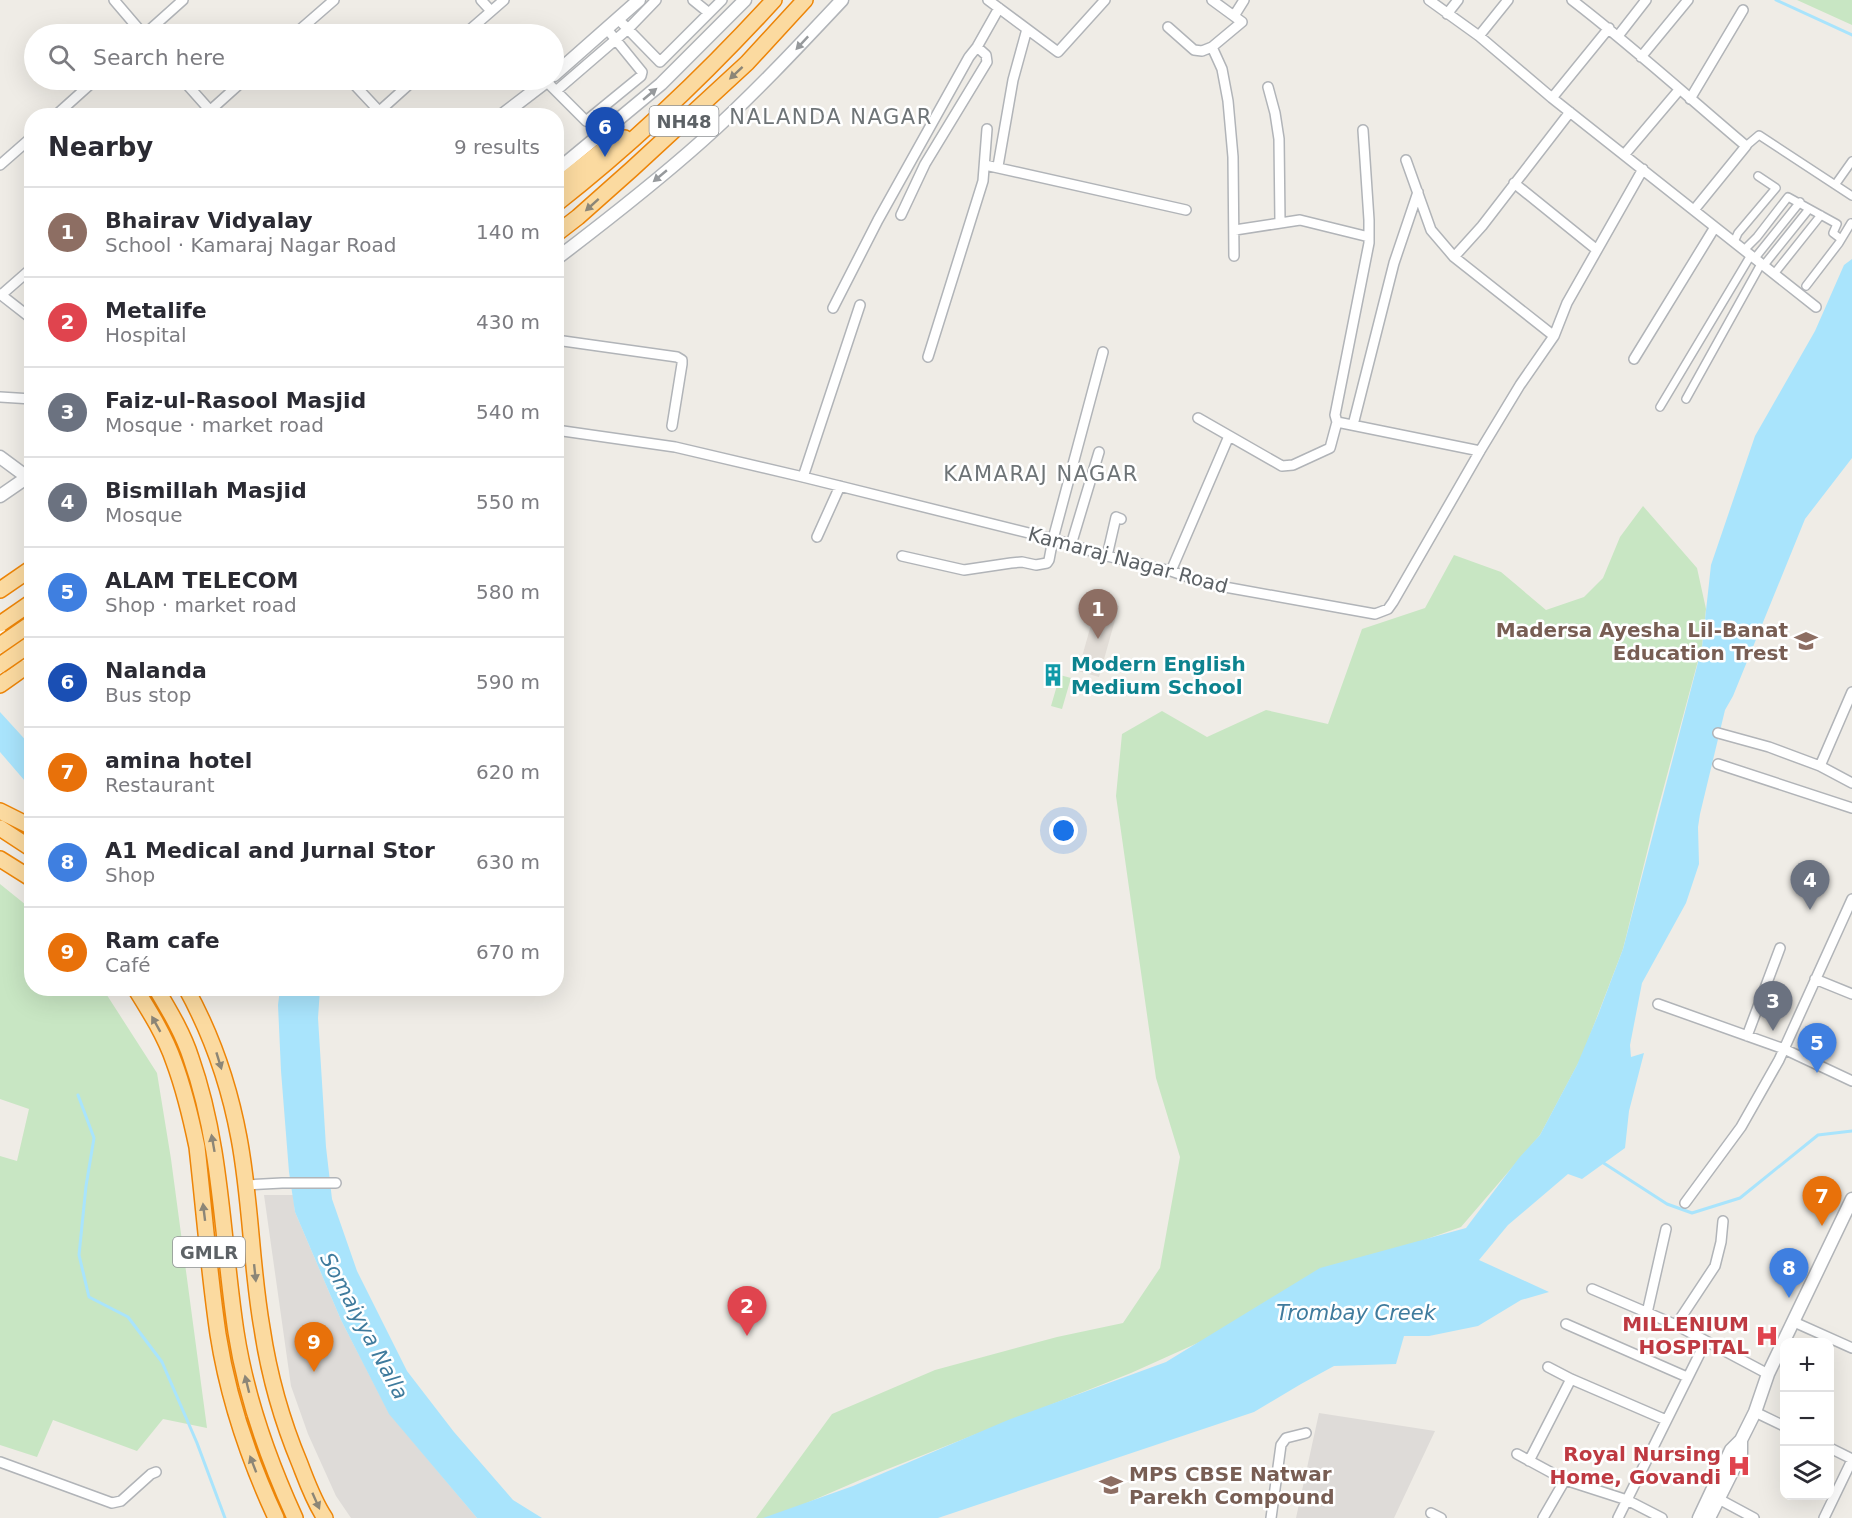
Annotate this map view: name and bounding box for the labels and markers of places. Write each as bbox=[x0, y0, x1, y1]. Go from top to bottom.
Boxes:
pin: 6 bbox=[586, 108, 624, 157]
pin: 1 bbox=[1078, 590, 1118, 639]
place label: Madersa Ayesha Lil-Banat Education Trest bbox=[1496, 618, 1788, 665]
school or university icon: Madersa Ayesha Lil-Banat Education Trest bbox=[1793, 628, 1819, 654]
place label: Modern English Medium School bbox=[1071, 652, 1246, 699]
building icon: Modern English Medium School bbox=[1040, 662, 1066, 688]
pin: 4 bbox=[1790, 860, 1830, 910]
pin: 3 bbox=[1754, 982, 1792, 1031]
pin: 5 bbox=[1798, 1024, 1836, 1073]
pin: 7 bbox=[1802, 1176, 1842, 1226]
pin: 8 bbox=[1770, 1248, 1808, 1298]
pin: 2 bbox=[728, 1286, 766, 1336]
place label: MILLENIUM HOSPITAL bbox=[1622, 1312, 1749, 1359]
pin: 9 bbox=[294, 1322, 334, 1372]
hospital icon: MILLENIUM HOSPITAL bbox=[1754, 1323, 1780, 1349]
place label: Royal Nursing Home, Govandi bbox=[1549, 1442, 1721, 1489]
hospital icon: Royal Nursing Home, Govandi bbox=[1726, 1453, 1752, 1479]
place label: MPS CBSE Natwar Parekh Compound bbox=[1129, 1462, 1335, 1509]
school or university icon: MPS CBSE Natwar Parekh Compound bbox=[1098, 1472, 1124, 1498]

